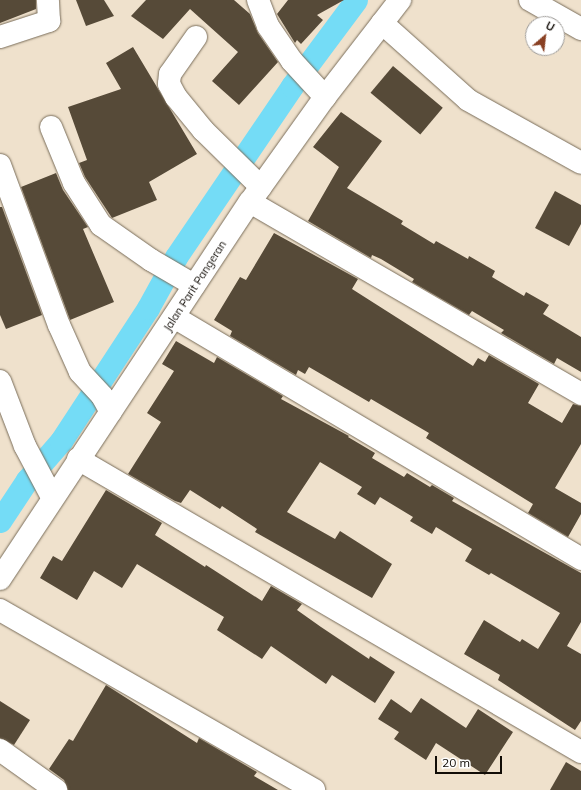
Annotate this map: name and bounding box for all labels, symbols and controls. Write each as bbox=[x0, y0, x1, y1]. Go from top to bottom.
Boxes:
north arrow bbox=[525, 16, 565, 56]
text: U bbox=[543, 18, 557, 34]
street label: Jalan Parit Pangeran bbox=[161, 238, 229, 334]
scale bar bbox=[437, 748, 504, 774]
text: 20 m bbox=[442, 755, 470, 770]

